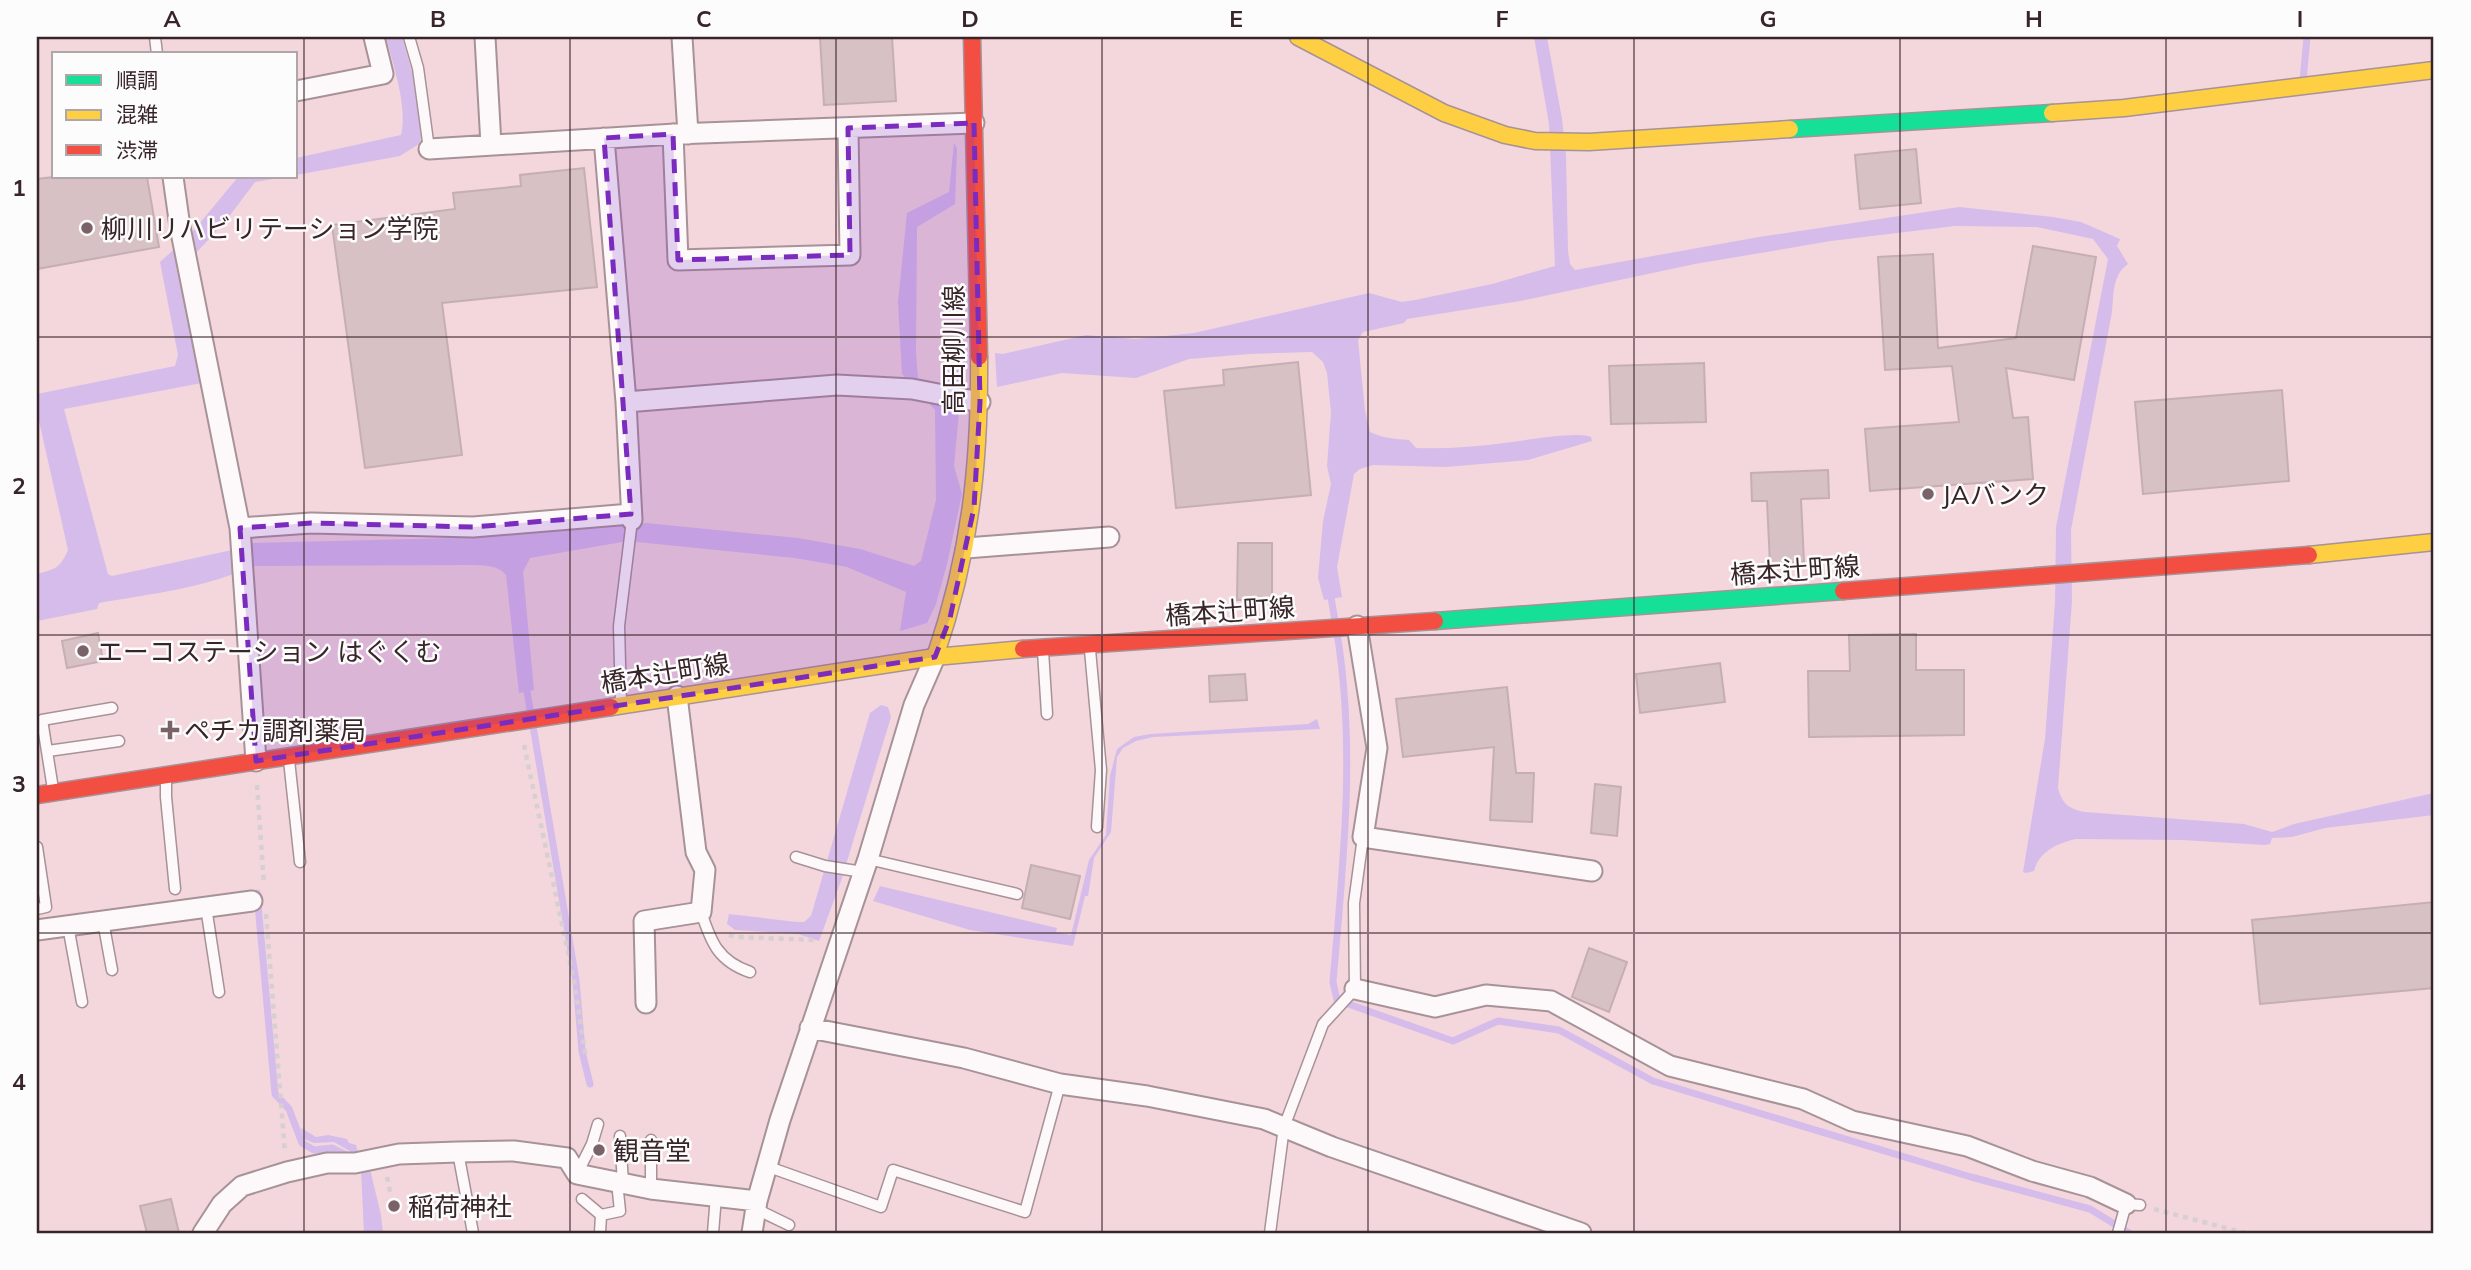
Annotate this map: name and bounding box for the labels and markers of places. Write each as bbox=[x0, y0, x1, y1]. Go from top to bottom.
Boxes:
place label: 柳川リハビリテーション学院 bbox=[101, 212, 438, 245]
marker: 柳川リハビリテーション学院 bbox=[79, 220, 95, 236]
place label: JAバンク bbox=[1942, 478, 2049, 511]
marker: JAバンク bbox=[1920, 486, 1936, 502]
place label: エーコステーション はぐくむ bbox=[97, 635, 441, 668]
marker: エーコステーション はぐくむ bbox=[75, 643, 91, 659]
place label: ペチカ調剤薬局 bbox=[184, 714, 366, 747]
marker: ペチカ調剤薬局 bbox=[162, 722, 178, 738]
place label: 観音堂 bbox=[613, 1134, 691, 1167]
marker: 観音堂 bbox=[591, 1142, 607, 1158]
place label: 稲荷神社 bbox=[408, 1190, 512, 1223]
marker: 稲荷神社 bbox=[386, 1198, 402, 1214]

